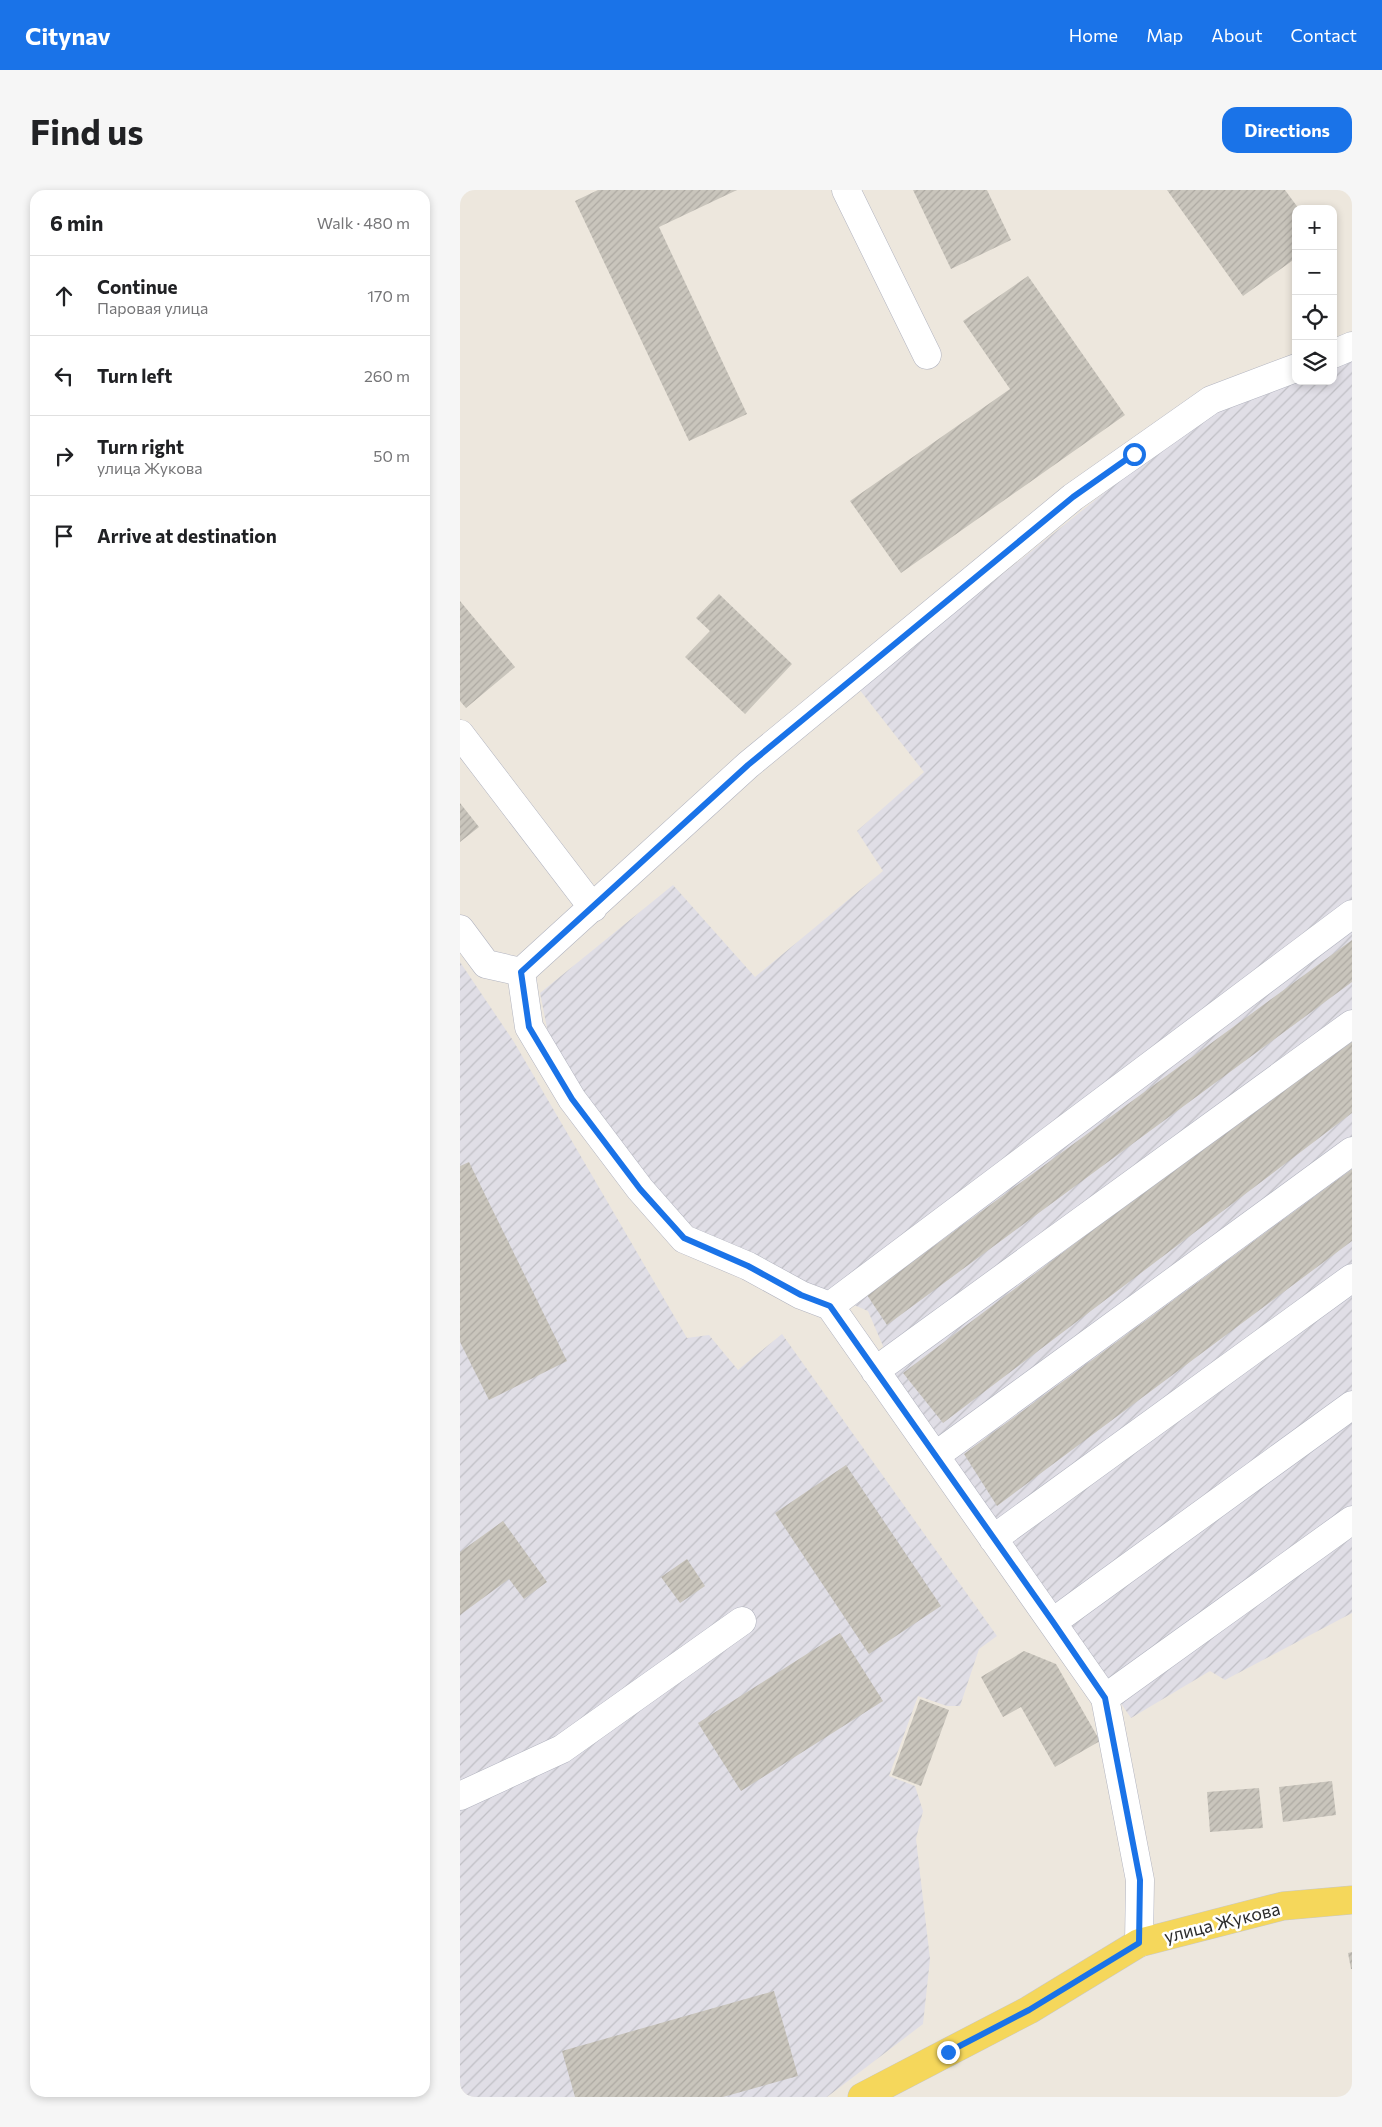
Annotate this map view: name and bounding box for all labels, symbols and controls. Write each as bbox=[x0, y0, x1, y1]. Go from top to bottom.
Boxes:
text: Citynav bbox=[25, 21, 111, 50]
text: Home bbox=[1069, 24, 1118, 46]
text: Map bbox=[1146, 24, 1183, 46]
text: About bbox=[1211, 24, 1263, 46]
text: Contact bbox=[1291, 24, 1357, 46]
button: Directions bbox=[1222, 107, 1352, 153]
text: Find us bbox=[30, 109, 144, 152]
map controls bbox=[1292, 205, 1337, 385]
button: + bbox=[1292, 205, 1337, 250]
text: 6 min bbox=[50, 210, 103, 235]
text: Walk · 480 m bbox=[317, 213, 410, 232]
button: − bbox=[1292, 250, 1337, 295]
text: Continue bbox=[97, 275, 177, 298]
icon: ahead bbox=[50, 282, 78, 310]
text: 170 m bbox=[367, 286, 410, 305]
button: locate bbox=[1292, 295, 1337, 340]
text: Паровая улица bbox=[97, 298, 208, 317]
button: layers bbox=[1292, 340, 1337, 385]
icon: left bbox=[50, 362, 78, 390]
text: Turn left bbox=[97, 364, 172, 387]
text: 260 m bbox=[364, 366, 410, 385]
text: Turn right bbox=[97, 435, 184, 458]
icon: right bbox=[50, 442, 78, 470]
route start bbox=[1123, 443, 1146, 466]
text: 50 m bbox=[373, 446, 410, 465]
text: улица Жукова bbox=[97, 458, 203, 477]
icon: arrive bbox=[50, 522, 78, 550]
text: Arrive at destination bbox=[97, 524, 277, 547]
street label: улица Жукова bbox=[1162, 1897, 1282, 1947]
route end bbox=[937, 2041, 960, 2064]

